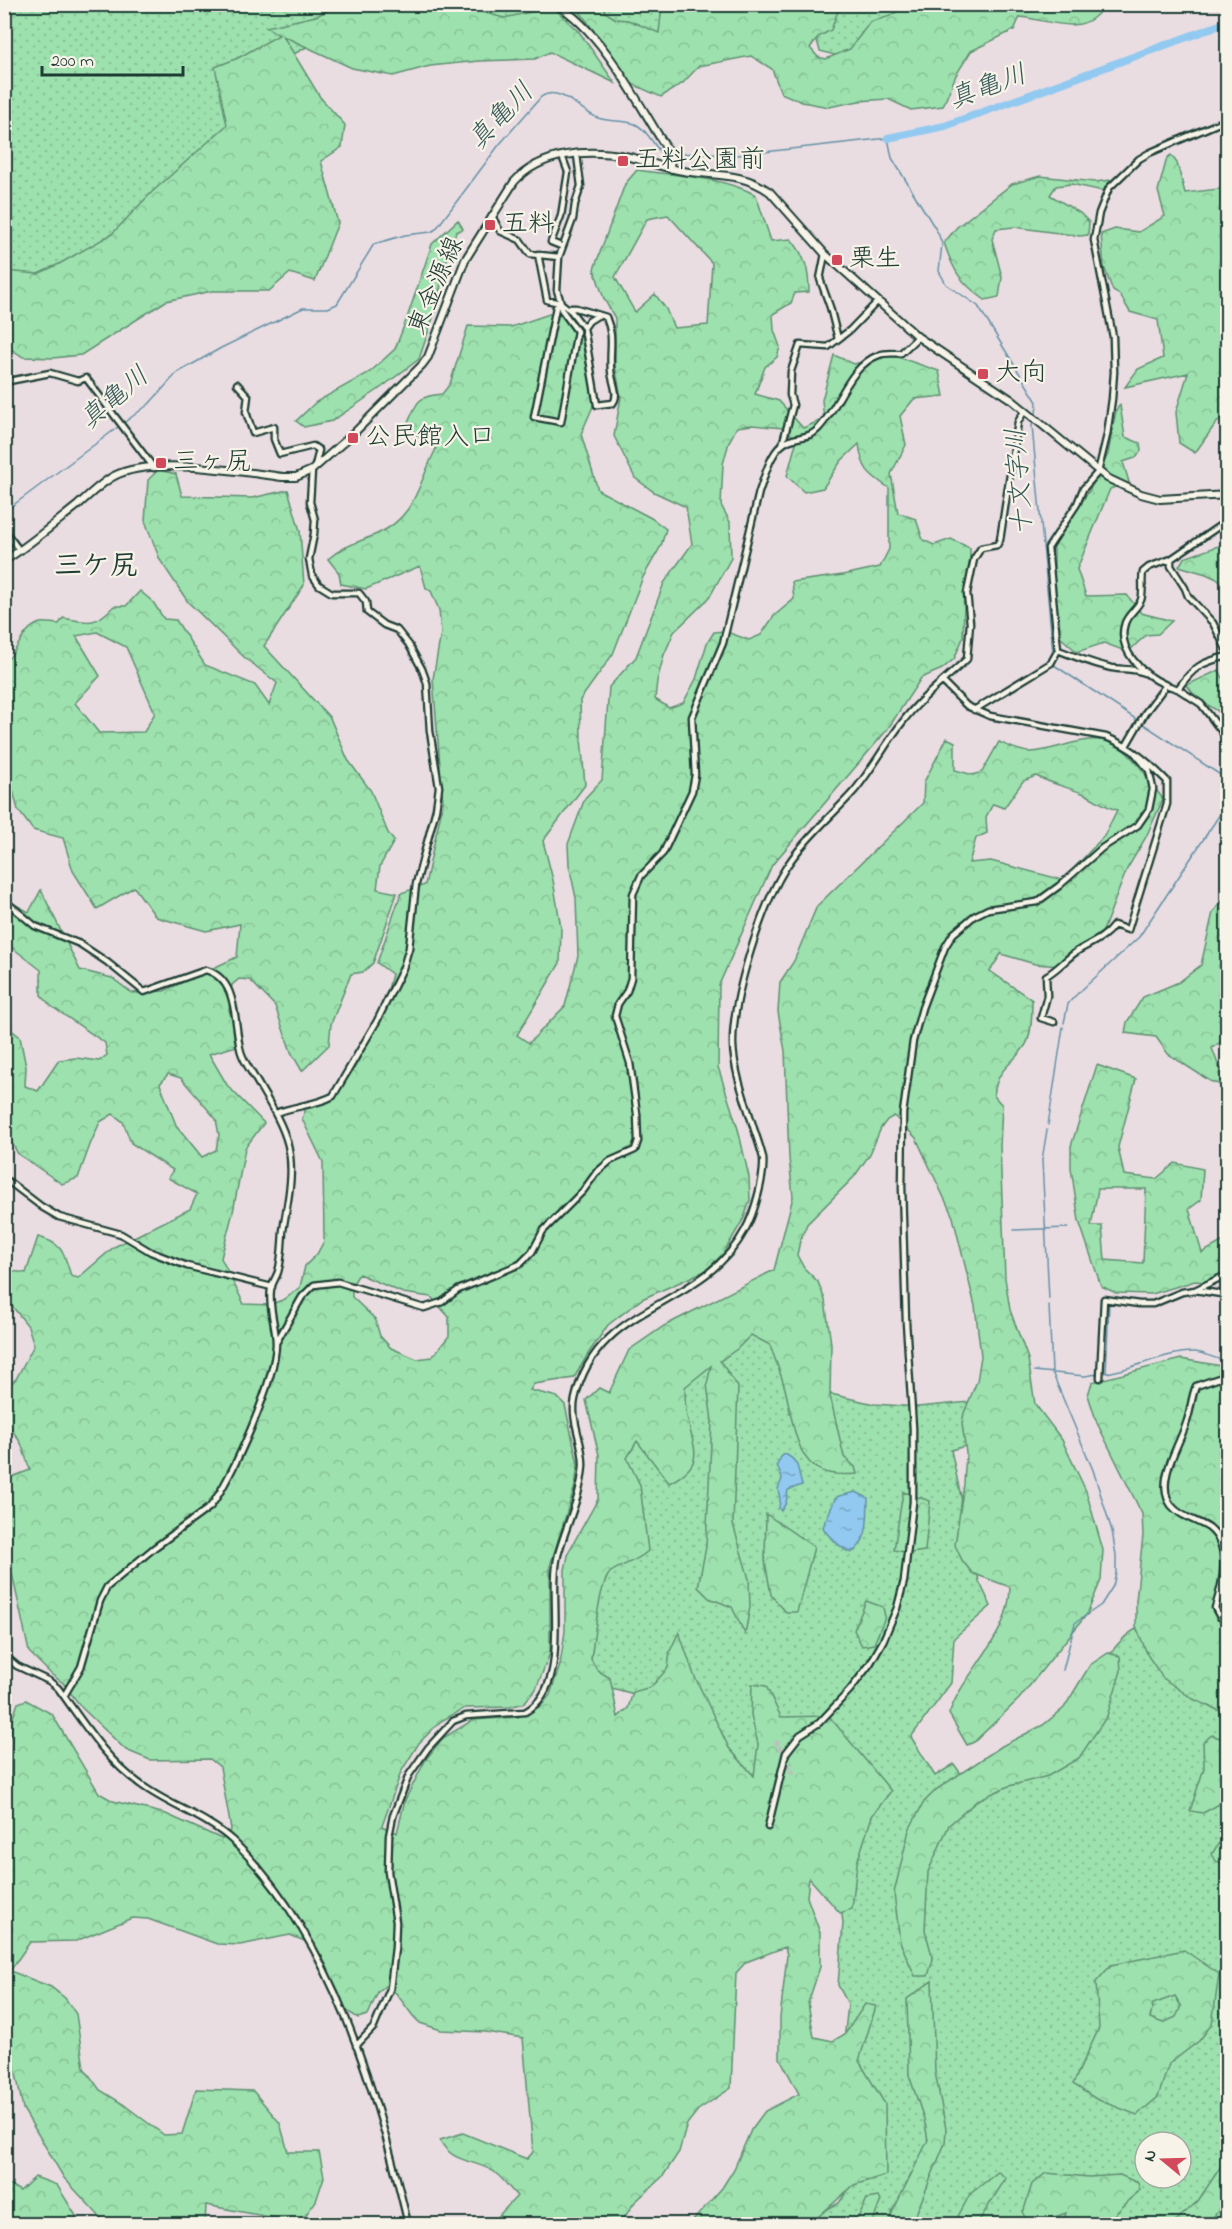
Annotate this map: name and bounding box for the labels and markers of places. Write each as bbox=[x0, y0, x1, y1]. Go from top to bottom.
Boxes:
place label: 五料公園前 bbox=[635, 142, 765, 180]
marker: 五料公園前 bbox=[616, 154, 630, 168]
place label: 五料 bbox=[502, 206, 554, 244]
marker: 五料 bbox=[483, 218, 497, 232]
place label: 栗生 bbox=[849, 241, 901, 279]
marker: 栗生 bbox=[830, 253, 844, 267]
place label: 大向 bbox=[995, 355, 1047, 393]
marker: 大向 bbox=[976, 367, 990, 381]
place label: 公民館入口 bbox=[365, 419, 495, 457]
marker: 公民館入口 bbox=[346, 431, 360, 445]
place label: 三ヶ尻 bbox=[173, 444, 251, 482]
marker: 三ヶ尻 bbox=[154, 456, 168, 470]

